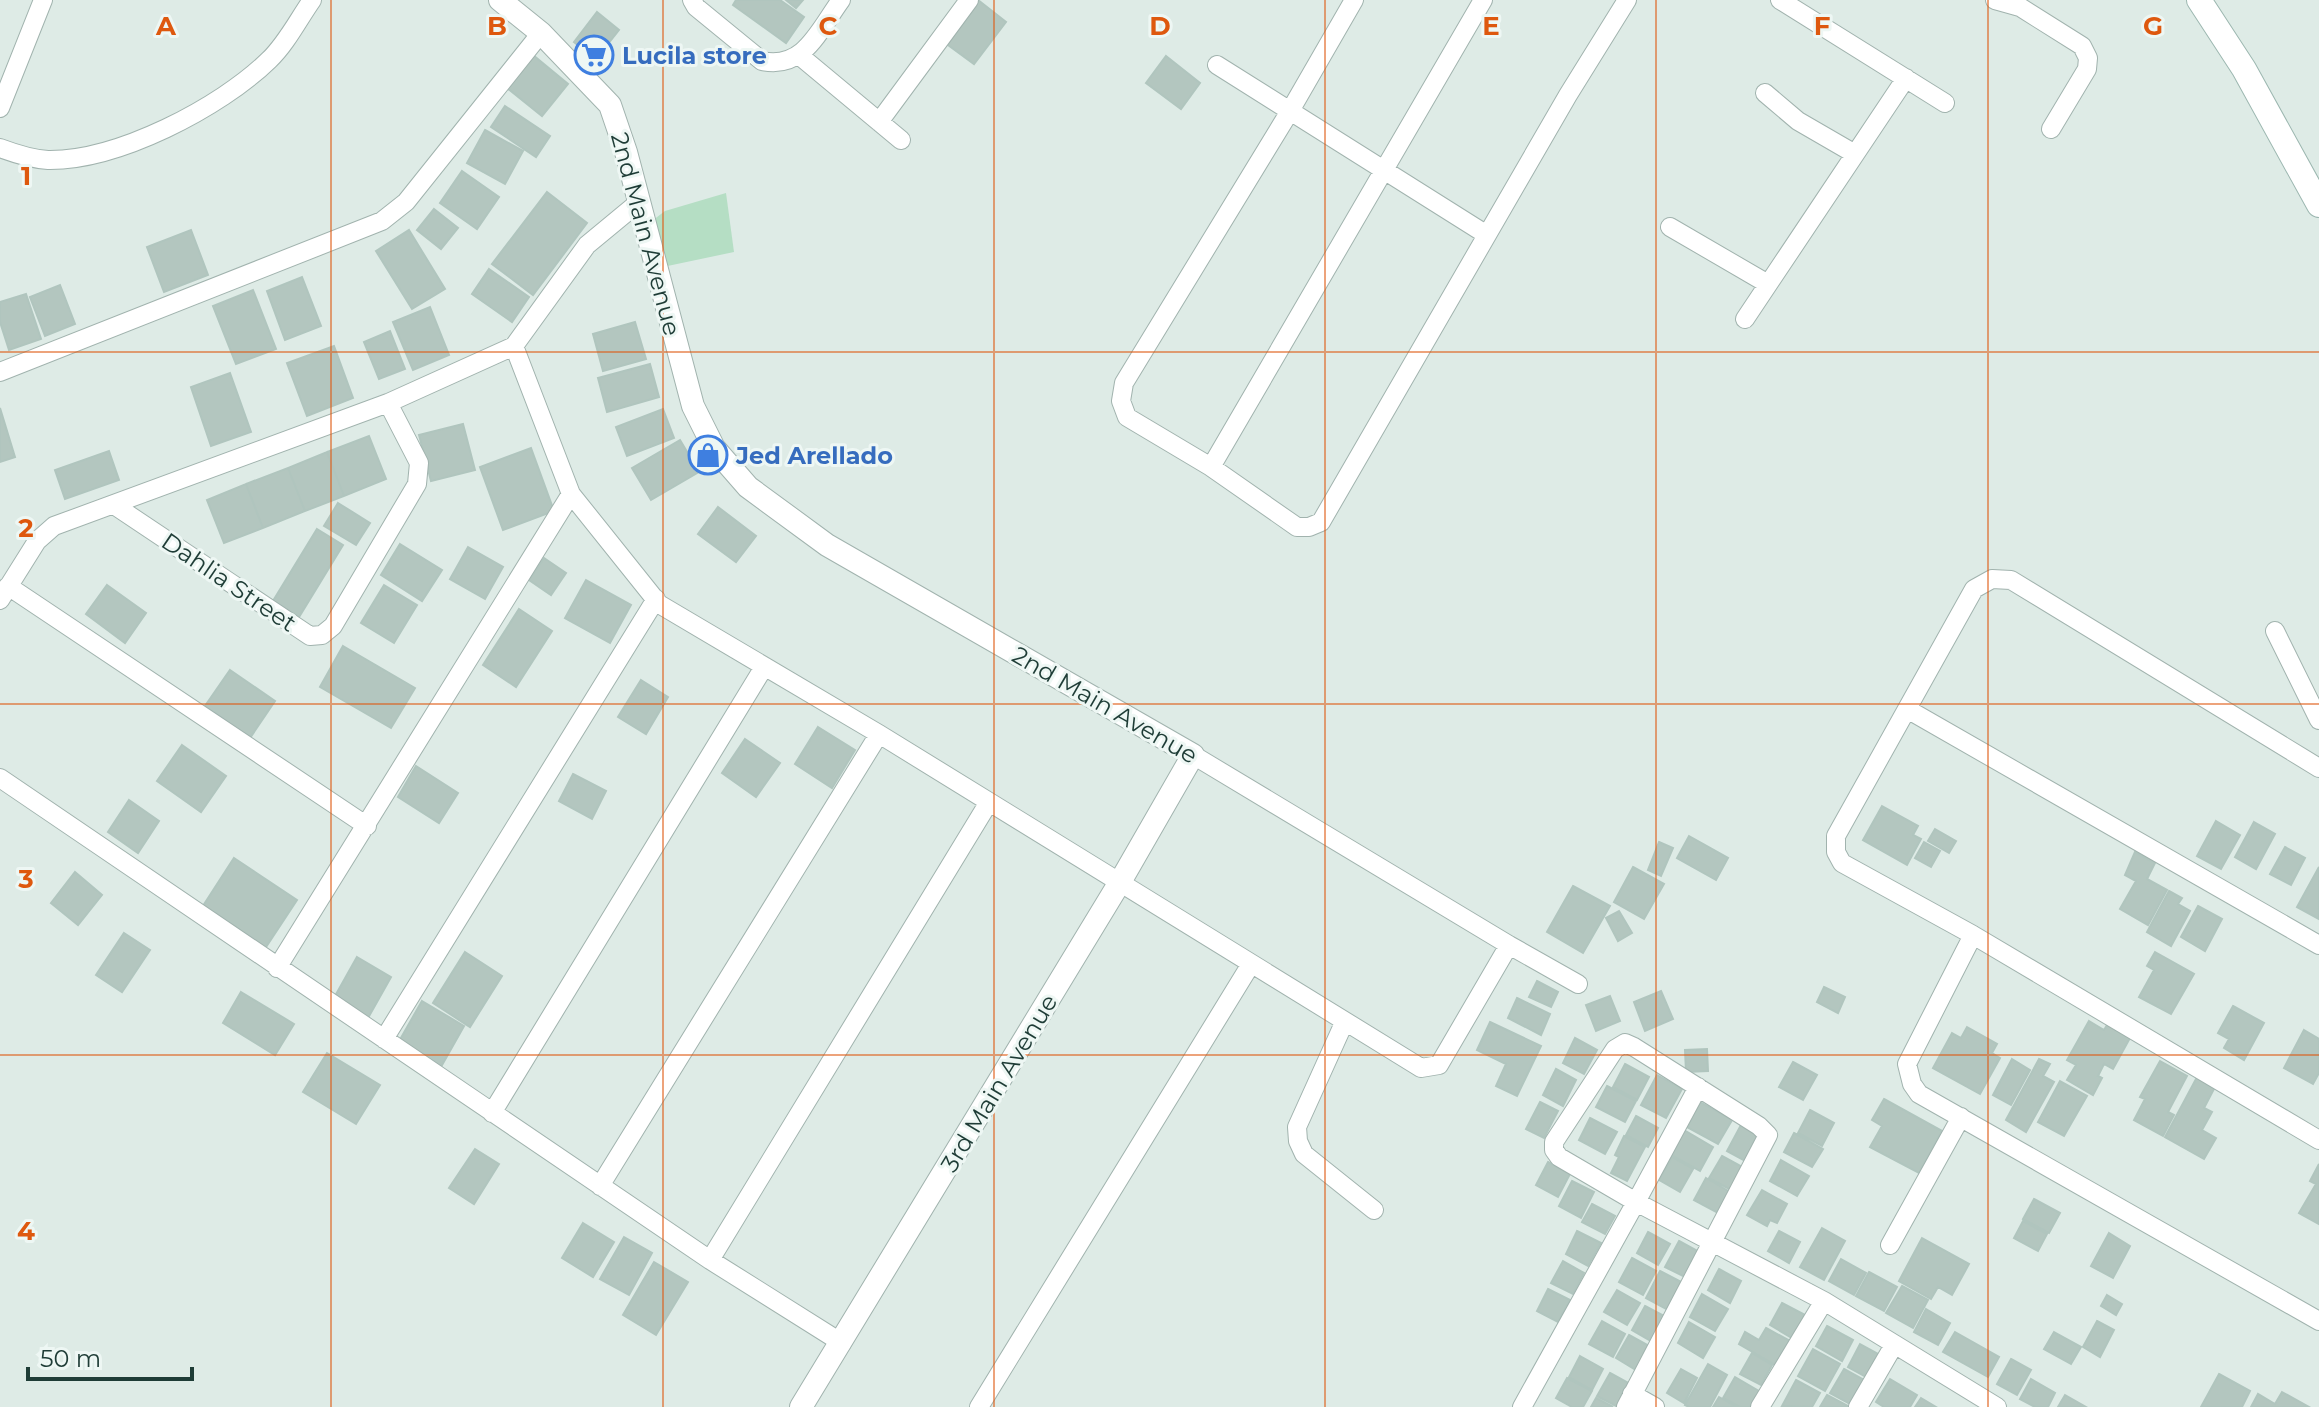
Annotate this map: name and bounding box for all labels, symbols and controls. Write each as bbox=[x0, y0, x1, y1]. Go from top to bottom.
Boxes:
text: A bbox=[155, 10, 177, 42]
text: B bbox=[487, 10, 507, 42]
text: C bbox=[819, 10, 838, 42]
text: D bbox=[1149, 10, 1171, 42]
text: E bbox=[1482, 10, 1500, 42]
text: F bbox=[1814, 10, 1830, 42]
text: G bbox=[2143, 10, 2163, 42]
supermarket icon: Lucila store bbox=[573, 34, 615, 76]
place label: Lucila store bbox=[622, 41, 767, 70]
street label: 2nd Main Avenue bbox=[605, 129, 687, 339]
text: 1 bbox=[21, 160, 31, 192]
shop icon: Jed Arellado bbox=[687, 434, 729, 476]
place label: Jed Arellado bbox=[735, 441, 893, 470]
text: 2 bbox=[18, 512, 34, 544]
street label: Dahlia Street bbox=[156, 526, 302, 638]
street label: 2nd Main Avenue bbox=[1007, 640, 1203, 770]
text: 3 bbox=[17, 863, 34, 895]
street label: 3rd Main Avenue bbox=[935, 989, 1063, 1177]
text: 4 bbox=[17, 1215, 35, 1247]
scale bar bbox=[28, 1331, 192, 1381]
text: 50 m bbox=[40, 1344, 101, 1373]

